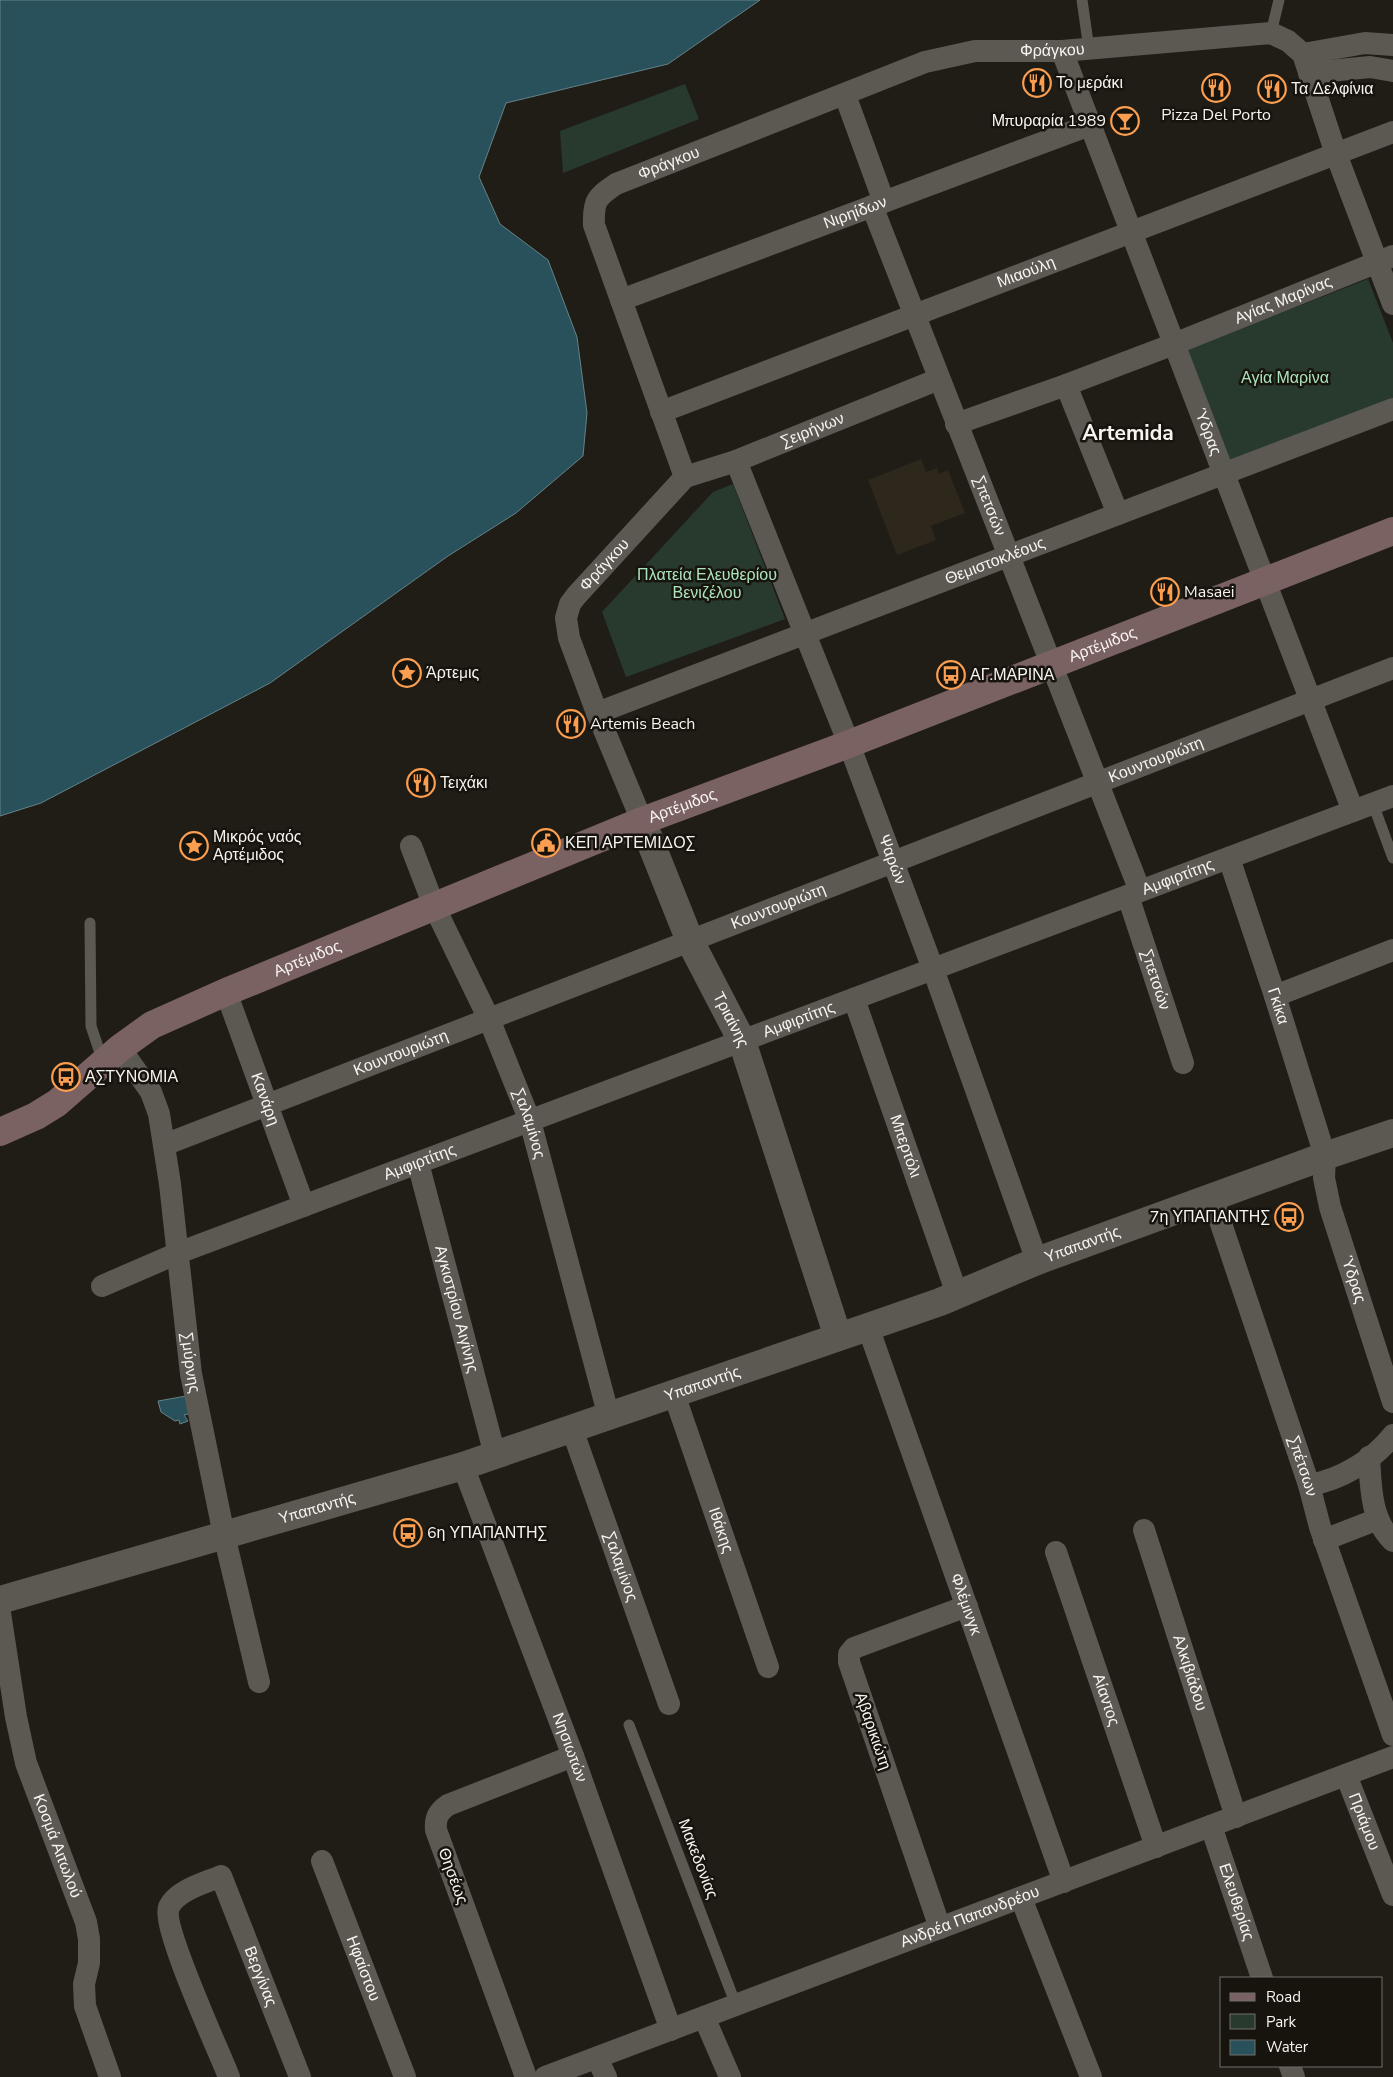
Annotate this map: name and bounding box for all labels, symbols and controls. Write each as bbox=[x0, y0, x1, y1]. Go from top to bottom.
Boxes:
street label: Φράγκου bbox=[1020, 38, 1085, 62]
restaurant icon: Το μεράκι bbox=[1022, 68, 1052, 98]
place label: Το μεράκι bbox=[1056, 72, 1123, 94]
restaurant icon: Pizza Del Porto bbox=[1201, 73, 1231, 103]
restaurant icon: Τα Δελφίνια bbox=[1257, 74, 1287, 104]
place label: Τα Δελφίνια bbox=[1291, 78, 1374, 100]
place label: Pizza Del Porto bbox=[1161, 104, 1271, 126]
bar icon: Μπυραρία 1989 bbox=[1110, 106, 1140, 136]
place label: Μπυραρία 1989 bbox=[992, 110, 1106, 132]
street label: Φράγκου bbox=[635, 141, 703, 185]
street label: Νιρηίδων bbox=[820, 191, 890, 234]
street label: Μιαούλη bbox=[994, 251, 1058, 293]
street label: Αγίας Μαρίνας bbox=[1231, 271, 1336, 330]
park label: Αγία Μαρίνα bbox=[1241, 367, 1329, 389]
street label: Ύδρας bbox=[1189, 405, 1227, 459]
street label: Σειρήνων bbox=[777, 407, 848, 453]
district label: Artemida bbox=[1082, 419, 1174, 447]
street label: Σπετσών bbox=[968, 473, 1011, 539]
street label: Θεμιστοκλέους bbox=[942, 532, 1048, 590]
street label: Φράγκου bbox=[575, 534, 634, 596]
park label: Πλατεία Ελευθερίου Βενιζέλου bbox=[637, 564, 777, 604]
restaurant icon: Masaei bbox=[1150, 577, 1180, 607]
place label: Masaei bbox=[1184, 581, 1235, 603]
street label: Αρτέμιδος bbox=[1065, 621, 1140, 668]
place icon: Άρτεμις bbox=[392, 658, 422, 688]
bus stop icon: ΑΓ.ΜΑΡΙΝΑ bbox=[936, 660, 966, 690]
place label: Άρτεμις bbox=[426, 662, 480, 684]
place label: ΑΓ.ΜΑΡΙΝΑ bbox=[970, 664, 1055, 686]
restaurant icon: Artemis Beach bbox=[556, 709, 586, 739]
place label: Artemis Beach bbox=[590, 713, 695, 735]
street label: Κουντουριώτη bbox=[1105, 732, 1207, 788]
restaurant icon: Τειχάκι bbox=[406, 768, 436, 798]
place label: Τειχάκι bbox=[440, 772, 488, 794]
street label: Αρτέμιδος bbox=[645, 783, 720, 829]
place label: Μικρός ναός Αρτέμιδος bbox=[213, 826, 302, 866]
public building icon: ΚΕΠ ΑΡΤΕΜΙΔΟΣ bbox=[531, 828, 561, 858]
place icon: Μικρός ναός Αρτέμιδος bbox=[179, 831, 209, 861]
street label: Ψαρών bbox=[873, 831, 911, 888]
place label: ΚΕΠ ΑΡΤΕΜΙΔΟΣ bbox=[565, 832, 695, 854]
street label: Αμφιρτίτης bbox=[1139, 853, 1217, 901]
street label: Κουντουριώτη bbox=[728, 878, 829, 935]
street label: Αρτέμιδος bbox=[270, 935, 345, 982]
street label: Σπετσών bbox=[1135, 946, 1176, 1013]
street label: Γκίκα bbox=[1262, 985, 1294, 1027]
street label: Τριαίνης bbox=[707, 988, 754, 1050]
street label: Αμφιρτίτης bbox=[760, 996, 838, 1043]
street label: Κουντουριώτη bbox=[350, 1025, 451, 1081]
bus stop icon: ΑΣΤΥΝΟΜΙΑ bbox=[51, 1062, 81, 1092]
place label: ΑΣΤΥΝΟΜΙΑ bbox=[85, 1066, 178, 1088]
street label: Κανάρη bbox=[245, 1070, 285, 1129]
street label: Σαλαμίνος bbox=[507, 1085, 551, 1161]
street label: Μπερτόλι bbox=[884, 1112, 927, 1181]
street label: Αμφιρτίτης bbox=[381, 1138, 459, 1186]
bus stop icon: 7η ΥΠΑΠΑΝΤΗΣ bbox=[1274, 1202, 1304, 1232]
place label: 7η ΥΠΑΠΑΝΤΗΣ bbox=[1150, 1206, 1270, 1228]
street label: Υπαπαντής bbox=[1042, 1221, 1123, 1268]
street label: Αγκιστρίου Αιγίνης bbox=[429, 1243, 484, 1375]
street label: Ύδρας bbox=[1335, 1253, 1371, 1306]
street label: Σμύρνης bbox=[175, 1331, 206, 1395]
street label: Υπαπαντής bbox=[661, 1361, 743, 1407]
street label: Σπέτσων bbox=[1282, 1433, 1323, 1499]
street label: Υπαπαντής bbox=[276, 1487, 358, 1530]
street label: Ιθάκης bbox=[703, 1504, 739, 1556]
bus stop icon: 6η ΥΠΑΠΑΝΤΗΣ bbox=[393, 1518, 423, 1548]
place label: 6η ΥΠΑΠΑΝΤΗΣ bbox=[427, 1522, 547, 1544]
street label: Σαλαμίνος bbox=[598, 1529, 643, 1605]
street label: Φλέμινγκ bbox=[945, 1570, 987, 1639]
street label: Αλκιβιάδου bbox=[1167, 1632, 1212, 1714]
street label: Αίαντος bbox=[1087, 1671, 1125, 1729]
street label: Αβαρικιώτη bbox=[849, 1689, 897, 1773]
street label: Νησιωτών bbox=[547, 1710, 593, 1785]
street label: Πριάμου bbox=[1343, 1790, 1385, 1854]
street label: Κοσμά Αιτωλού bbox=[28, 1791, 87, 1901]
street label: Μακεδονίας bbox=[673, 1816, 723, 1902]
street label: Θησέως bbox=[433, 1845, 473, 1908]
street label: Ελευθερίας bbox=[1213, 1860, 1260, 1944]
street label: Ανδρέα Παπανδρέου bbox=[897, 1880, 1043, 1953]
street label: Ηφαίστου bbox=[341, 1932, 386, 2004]
street label: Βεργίνας bbox=[239, 1943, 282, 2010]
legend bbox=[1220, 1977, 1383, 2067]
text: Road bbox=[1266, 1987, 1301, 2007]
text: Park bbox=[1266, 2012, 1296, 2032]
text: Water bbox=[1266, 2037, 1309, 2057]

